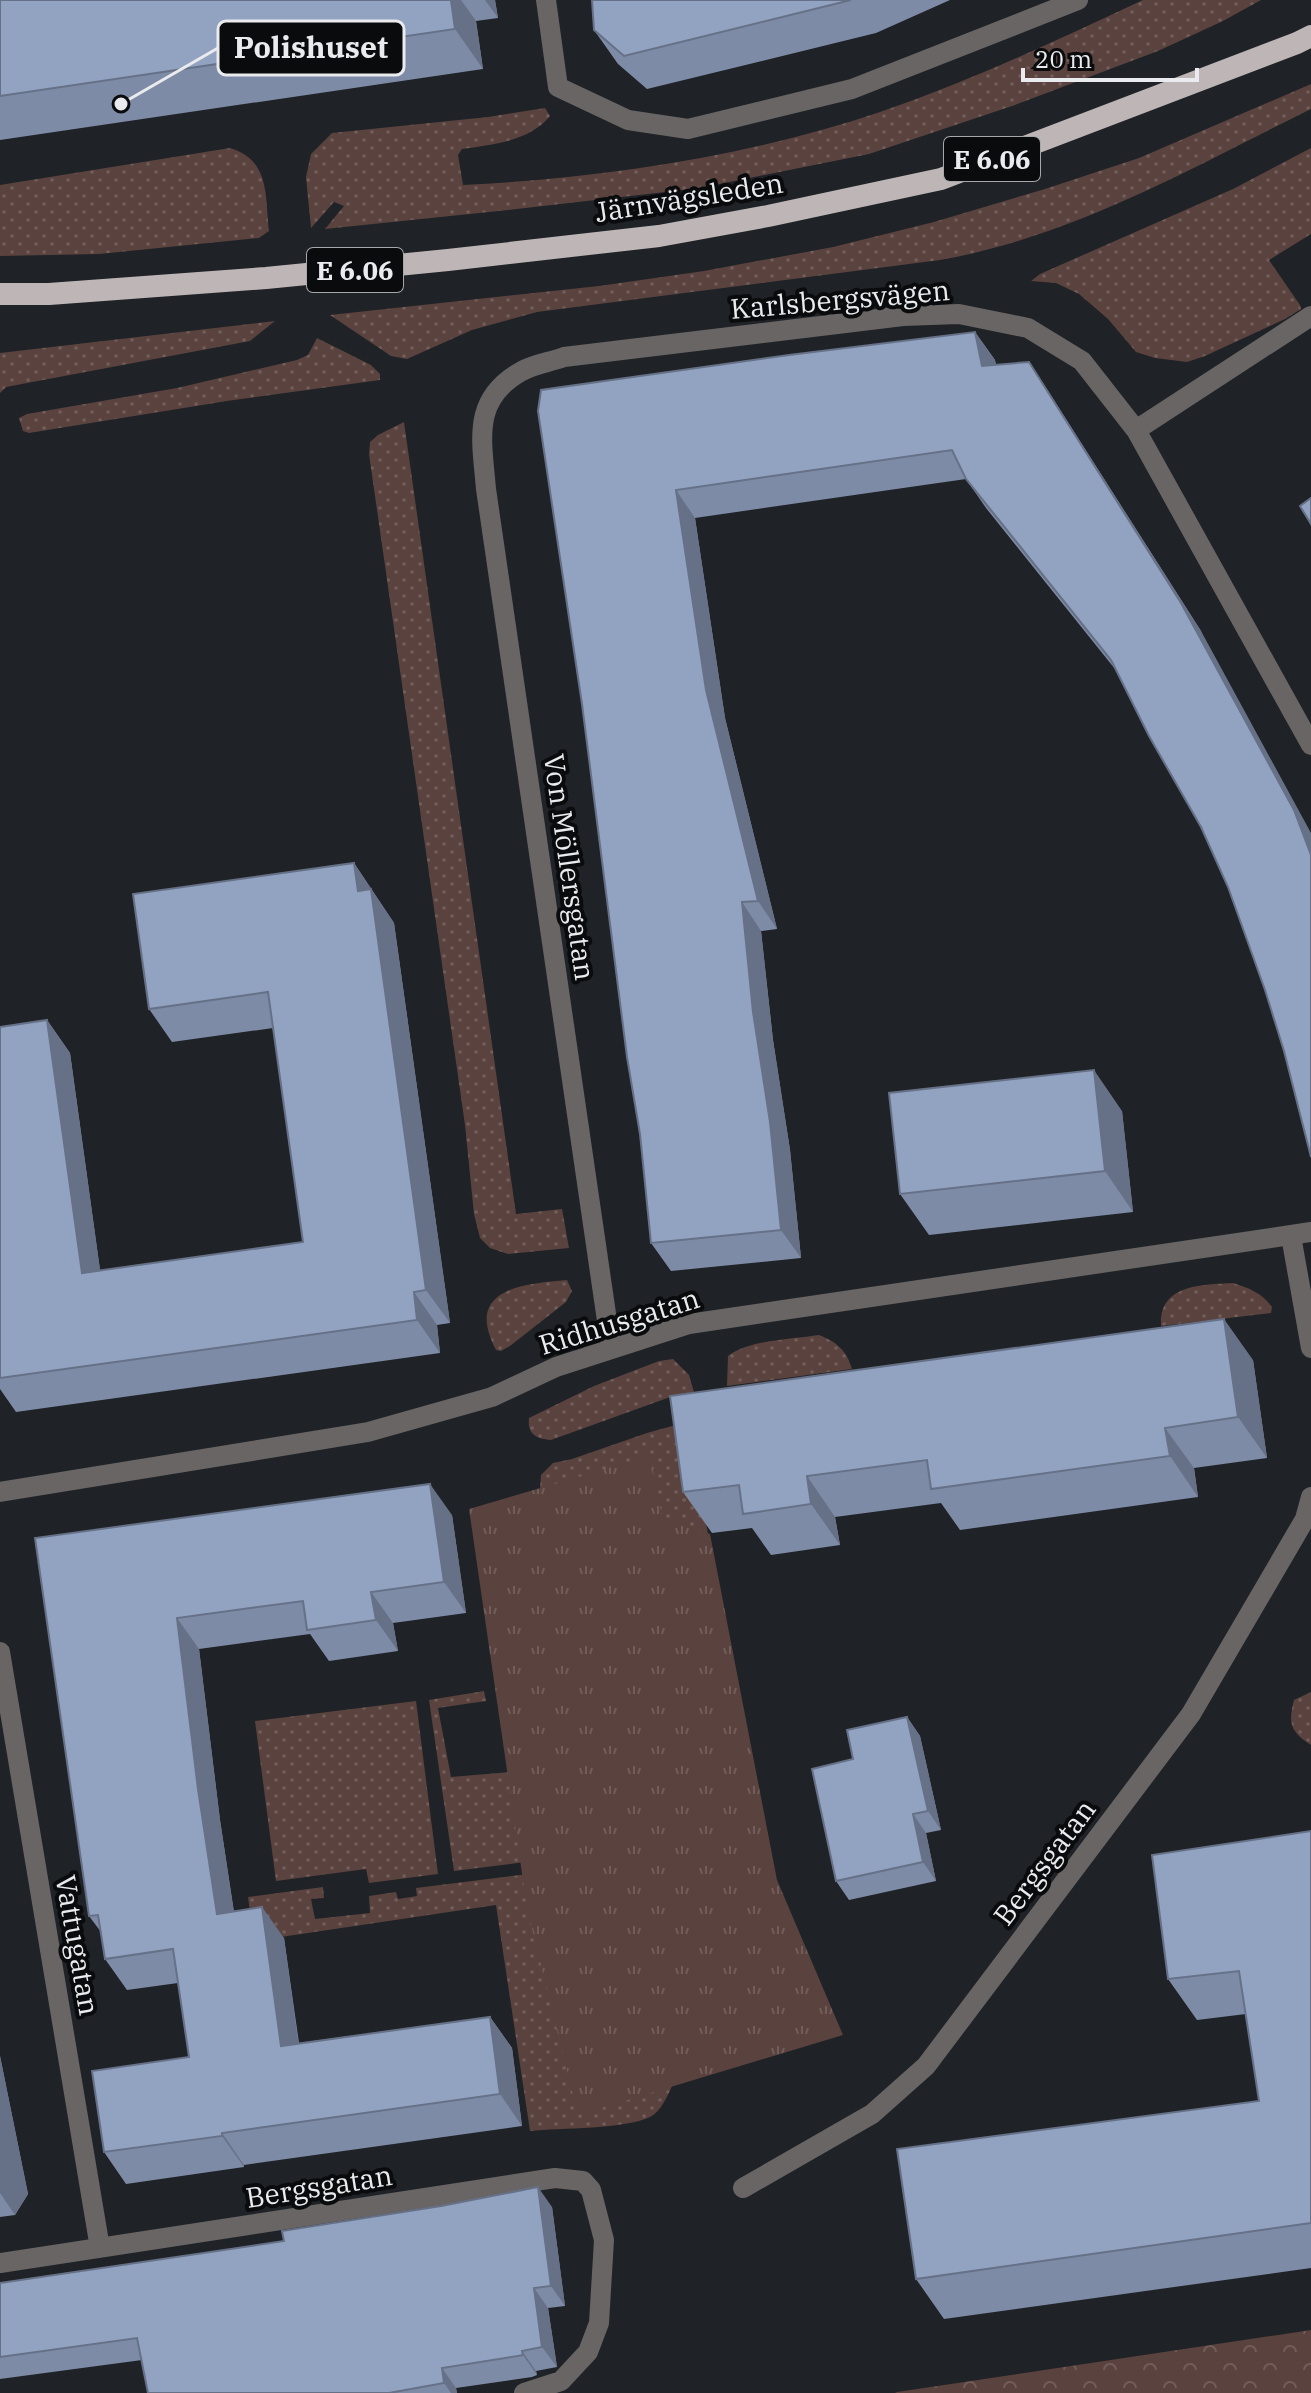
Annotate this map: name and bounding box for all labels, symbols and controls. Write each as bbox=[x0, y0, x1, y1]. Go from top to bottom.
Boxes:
callout: Polishuset bbox=[218, 21, 404, 75]
text: Polishuset bbox=[234, 27, 388, 66]
scale bar bbox=[1023, 32, 1197, 82]
text: 20 m bbox=[1035, 43, 1092, 75]
road number: E 6.06 bbox=[944, 137, 1040, 181]
street label: Järnvägsleden bbox=[592, 164, 786, 230]
road number: E 6.06 bbox=[307, 248, 403, 292]
street label: Karlsbergsvägen bbox=[729, 271, 951, 327]
street label: Von Möllersgatan bbox=[536, 751, 604, 983]
street label: Ridhusgatan bbox=[534, 1279, 704, 1363]
street label: Bergsgatan bbox=[985, 1792, 1103, 1932]
street label: Vattugatan bbox=[47, 1872, 109, 2018]
street label: Bergsgatan bbox=[243, 2156, 395, 2216]

